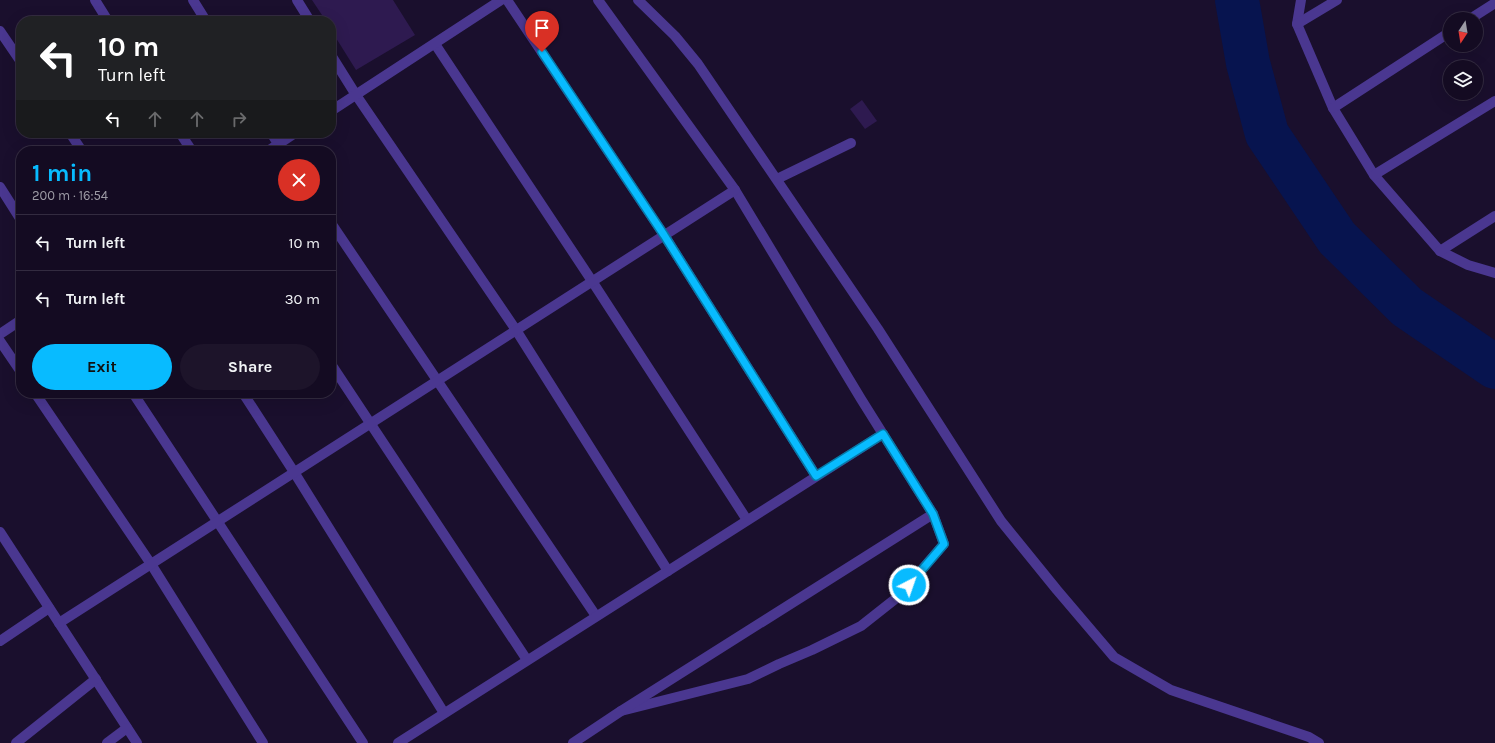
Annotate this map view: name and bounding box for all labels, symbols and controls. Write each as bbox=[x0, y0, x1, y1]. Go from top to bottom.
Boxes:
pin bbox=[525, 11, 559, 52]
north arrow bbox=[1443, 12, 1483, 52]
map controls bbox=[1443, 12, 1483, 100]
icon: arrive bbox=[531, 17, 553, 39]
text: 10 m bbox=[98, 30, 159, 63]
icon: left bbox=[32, 32, 84, 84]
button: layers bbox=[1443, 60, 1483, 100]
text: Turn left bbox=[98, 64, 166, 86]
icon: left bbox=[102, 108, 124, 130]
icon: ahead bbox=[144, 108, 166, 130]
icon: ahead bbox=[186, 108, 208, 130]
icon: right bbox=[228, 108, 250, 130]
text: 1 min bbox=[32, 159, 92, 187]
button: close bbox=[278, 159, 320, 201]
text: 200 m · 16:54 bbox=[32, 188, 108, 203]
icon: left bbox=[32, 232, 54, 254]
text: Turn left bbox=[66, 234, 125, 252]
text: 10 m bbox=[289, 234, 320, 252]
icon: left bbox=[32, 288, 54, 310]
text: Turn left bbox=[66, 290, 125, 308]
text: 30 m bbox=[285, 290, 320, 308]
button: Exit bbox=[32, 344, 172, 390]
button: Share bbox=[180, 344, 320, 390]
position arrow bbox=[888, 564, 930, 606]

